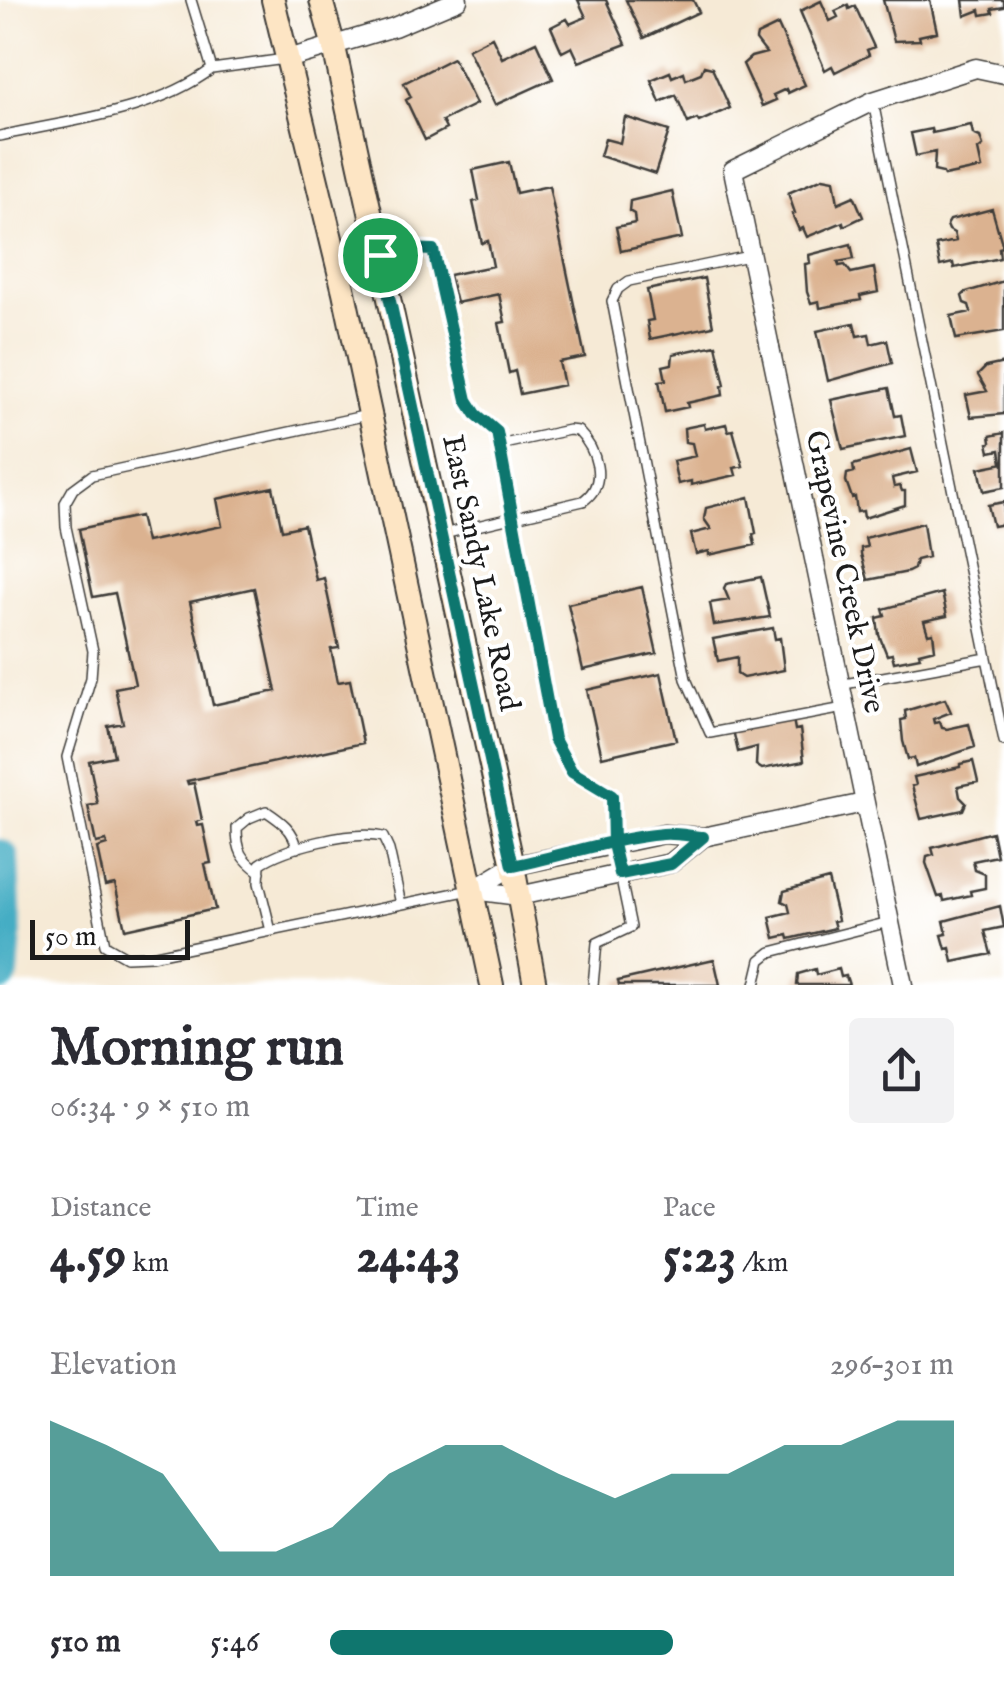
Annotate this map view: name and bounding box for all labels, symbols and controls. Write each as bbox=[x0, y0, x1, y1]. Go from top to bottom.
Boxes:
pin bbox=[338, 213, 423, 298]
icon: arrive bbox=[353, 228, 408, 283]
street label: Grapevine Creek Drive bbox=[795, 427, 893, 717]
street label: East Sandy Lake Road bbox=[432, 432, 528, 715]
scale bar bbox=[30, 915, 190, 960]
text: 50 m bbox=[45, 920, 97, 955]
text: Morning run bbox=[50, 1014, 344, 1084]
button: share bbox=[849, 1018, 954, 1123]
text: 06:34 · 9 × 510 m bbox=[50, 1087, 250, 1128]
text: Distance bbox=[50, 1191, 151, 1226]
text: Time bbox=[356, 1191, 419, 1226]
text: Pace bbox=[663, 1191, 716, 1226]
text: 4.59 bbox=[50, 1226, 126, 1289]
text: 24:43 bbox=[356, 1226, 461, 1289]
text: 5:23 bbox=[663, 1226, 736, 1289]
text: km bbox=[126, 1246, 169, 1281]
text: /km bbox=[736, 1246, 788, 1281]
text: Elevation bbox=[50, 1345, 177, 1386]
text: 296–301 m bbox=[830, 1345, 954, 1386]
text: 510 m bbox=[50, 1622, 121, 1663]
text: 5:46 bbox=[210, 1622, 259, 1663]

